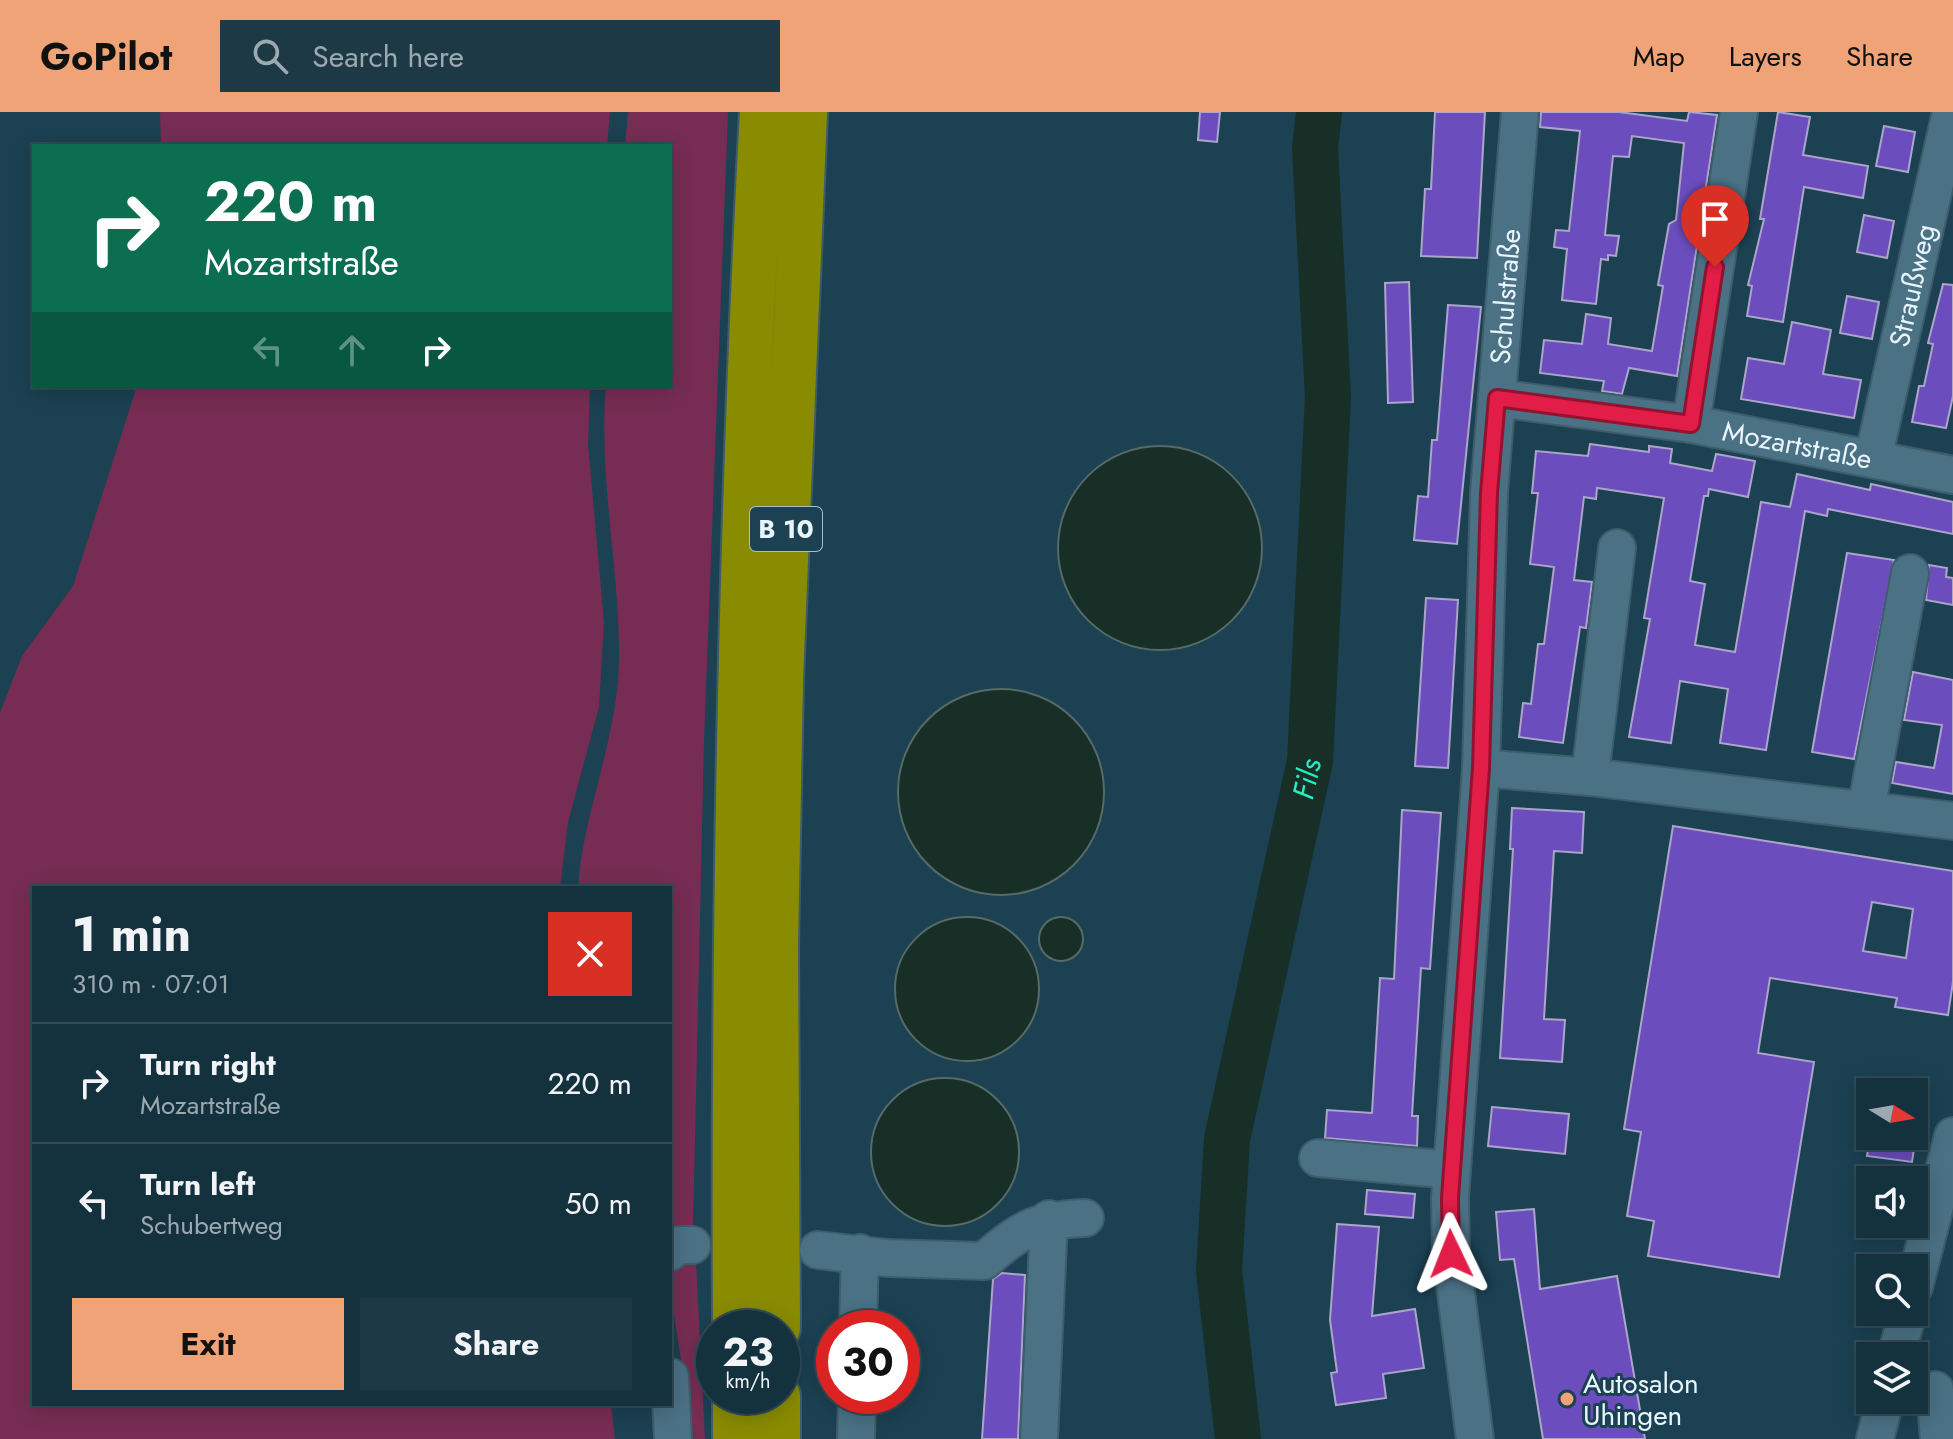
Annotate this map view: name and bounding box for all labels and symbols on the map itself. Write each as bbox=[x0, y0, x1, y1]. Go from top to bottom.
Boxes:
pin bbox=[1681, 185, 1749, 267]
street label: Straußweg bbox=[1878, 220, 1946, 351]
street label: Schulstraße bbox=[1479, 227, 1531, 366]
street label: Mozartstraße bbox=[1719, 410, 1876, 479]
road number: B 10 bbox=[750, 507, 822, 551]
water label: Fils bbox=[1281, 754, 1331, 803]
north arrow bbox=[1856, 1078, 1928, 1150]
position arrow bbox=[1409, 1212, 1493, 1296]
speed limit sign: 30 bbox=[816, 1310, 920, 1414]
place label: Autosalon Uhingen bbox=[1583, 1363, 1699, 1436]
marker: Autosalon Uhingen bbox=[1558, 1390, 1576, 1408]

